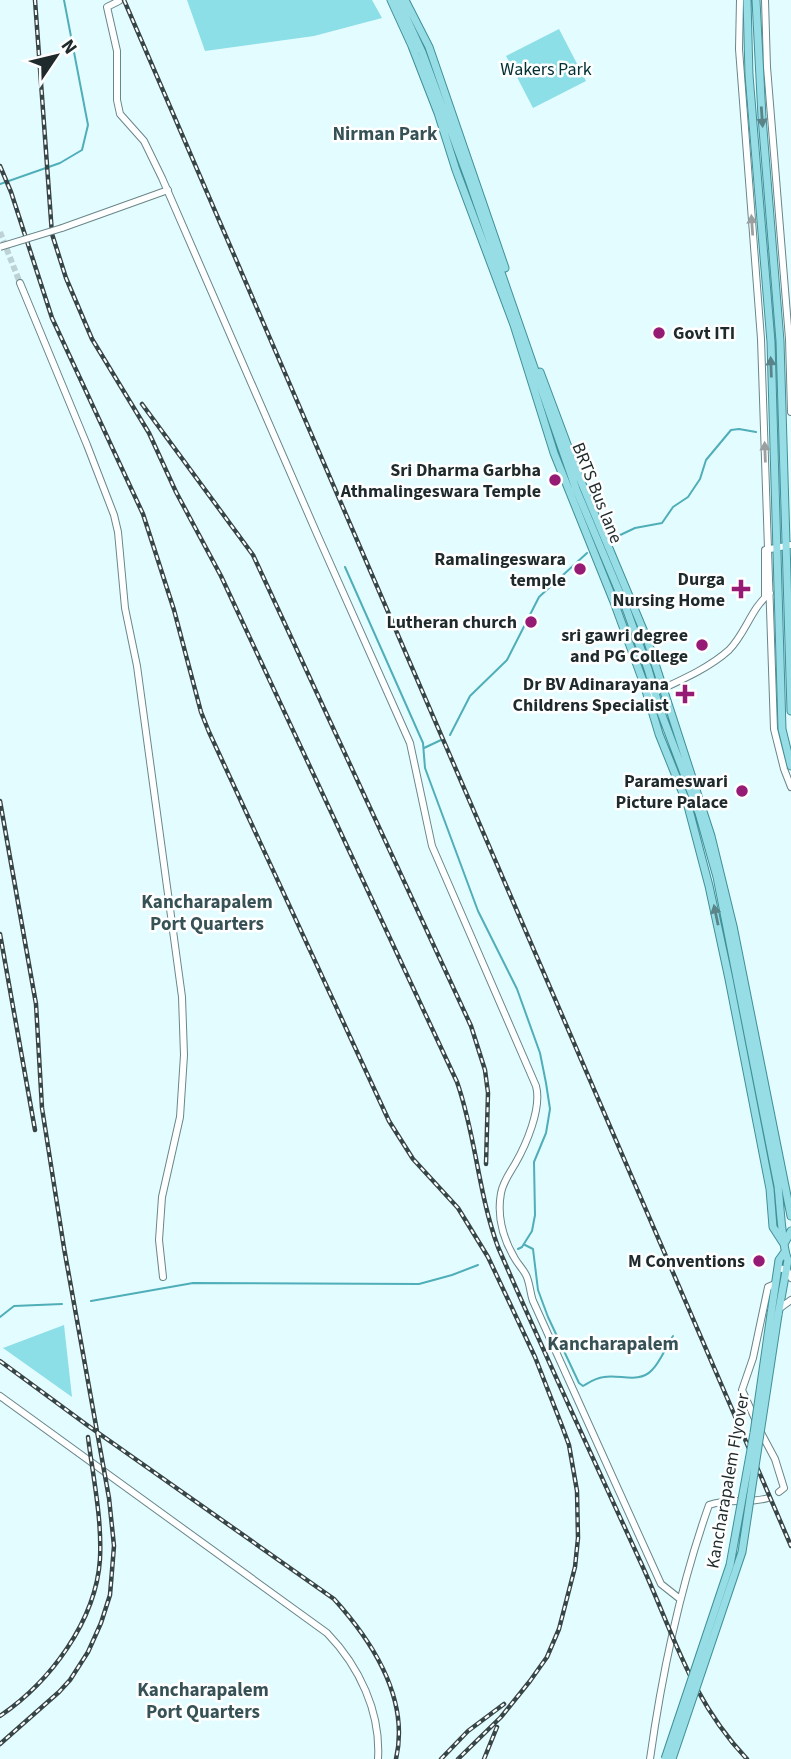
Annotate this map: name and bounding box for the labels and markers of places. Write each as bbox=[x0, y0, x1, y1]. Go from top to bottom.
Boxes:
place label: Govt ITI bbox=[673, 321, 735, 346]
marker: Govt ITI bbox=[651, 325, 667, 341]
place label: Sri Dharma Garbha Athmalingeswara Temple bbox=[340, 458, 541, 504]
marker: Sri Dharma Garbha Athmalingeswara Temple bbox=[547, 472, 563, 488]
place label: Ramalingeswara temple bbox=[434, 547, 566, 593]
marker: Ramalingeswara temple bbox=[572, 561, 588, 577]
place label: Durga Nursing Home bbox=[612, 567, 725, 613]
marker: Durga Nursing Home bbox=[731, 579, 751, 599]
place label: Lutheran church bbox=[386, 610, 517, 635]
marker: Lutheran church bbox=[523, 614, 539, 630]
place label: sri gawri degree and PG College bbox=[561, 623, 688, 669]
marker: sri gawri degree and PG College bbox=[694, 637, 710, 653]
place label: Dr BV Adinarayana Childrens Specialist bbox=[512, 672, 669, 718]
marker: Dr BV Adinarayana Childrens Specialist bbox=[675, 684, 695, 704]
place label: Parameswari Picture Palace bbox=[616, 769, 728, 815]
marker: Parameswari Picture Palace bbox=[734, 783, 750, 799]
place label: M Conventions bbox=[628, 1249, 745, 1274]
marker: M Conventions bbox=[751, 1253, 767, 1269]

